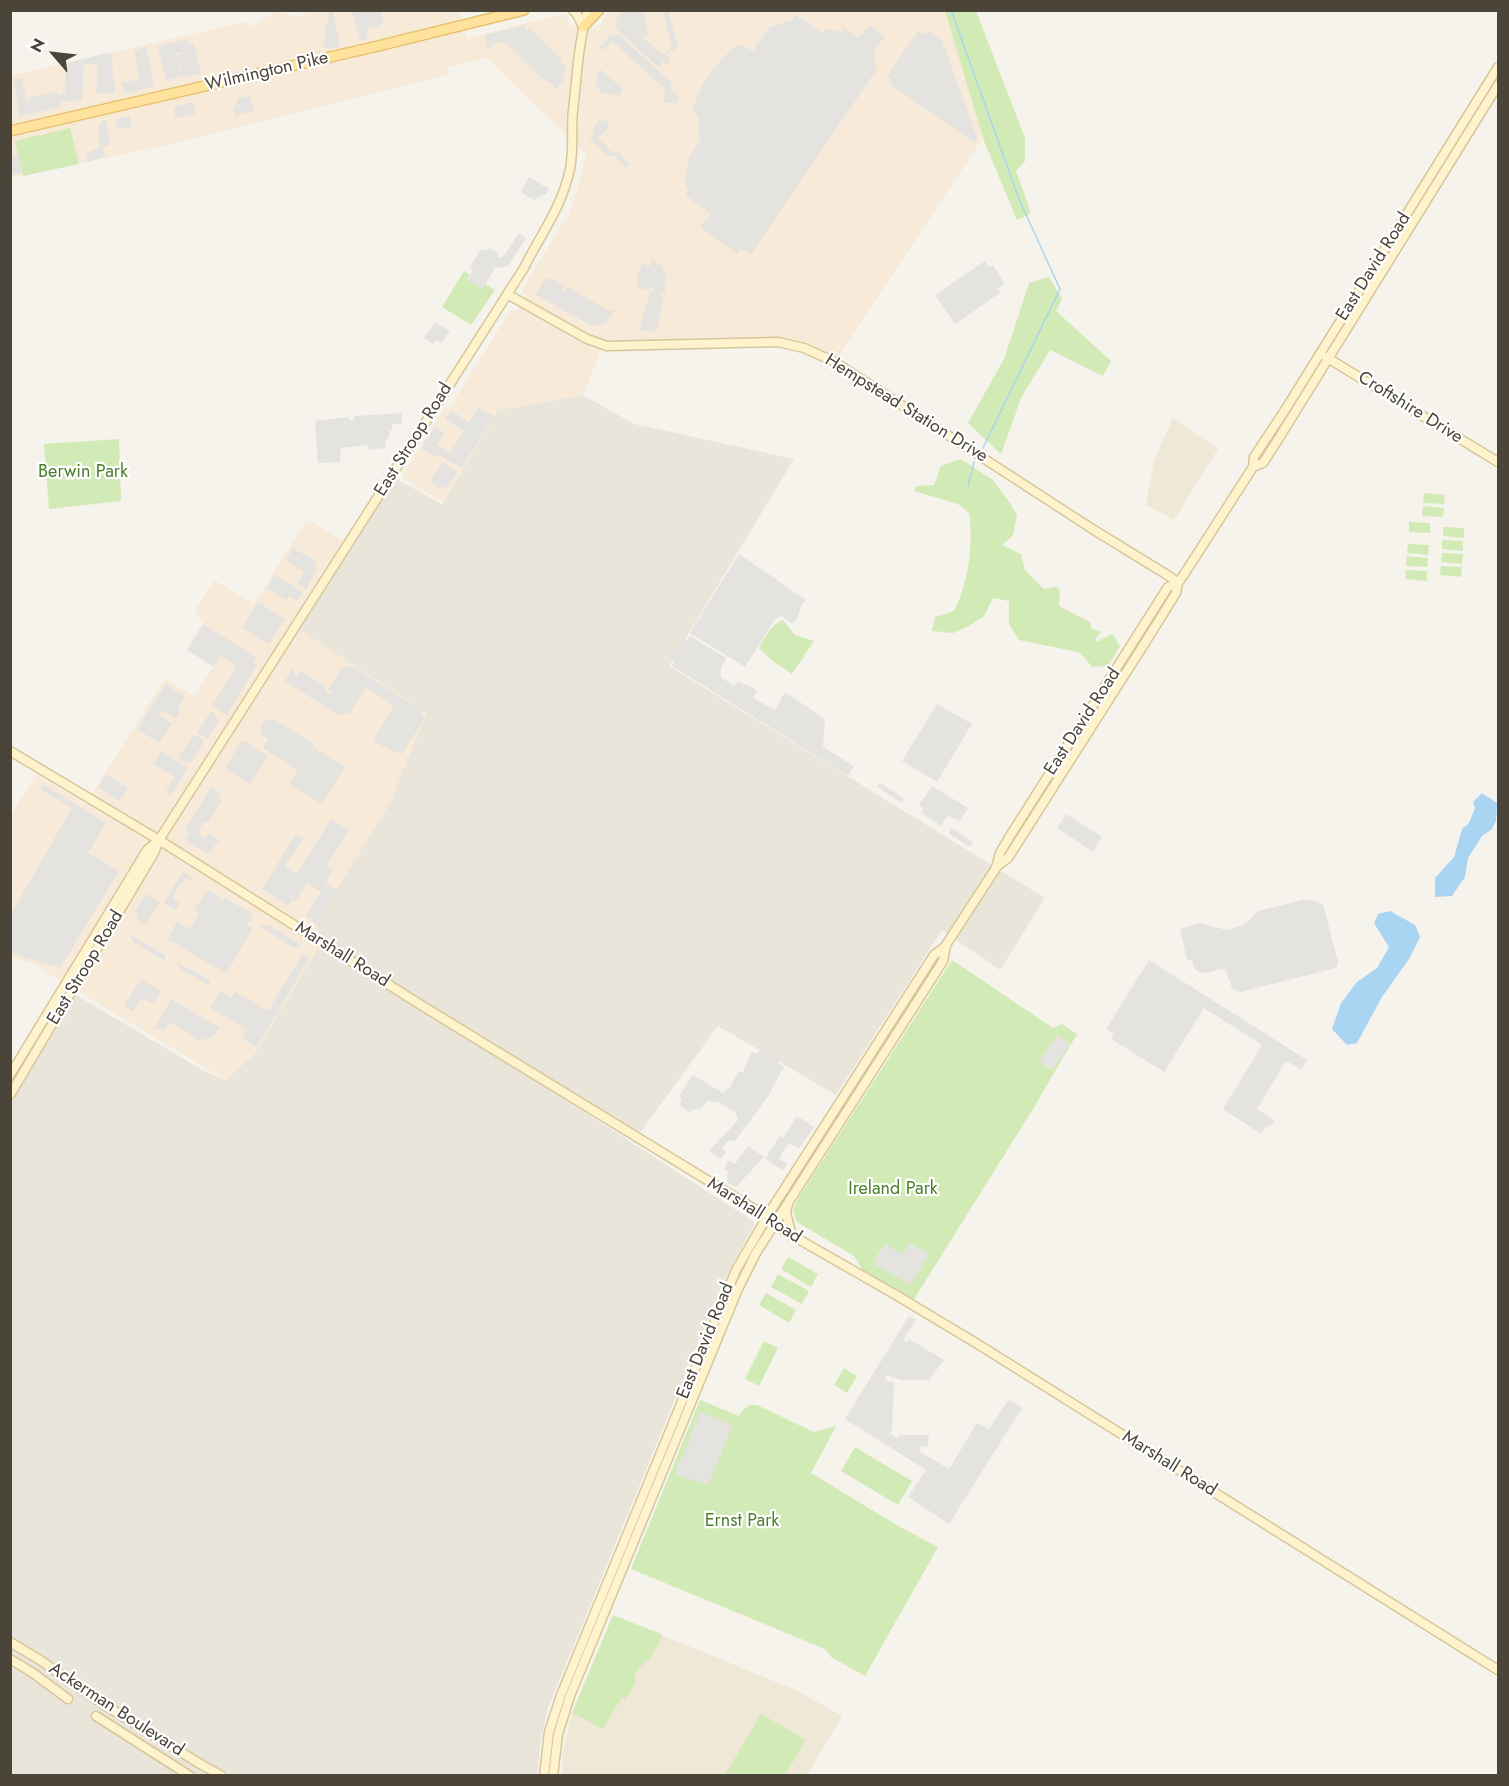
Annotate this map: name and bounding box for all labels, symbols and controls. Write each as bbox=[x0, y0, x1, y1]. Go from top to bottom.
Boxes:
north arrow bbox=[24, 24, 84, 84]
text: N bbox=[25, 34, 51, 56]
street label: Wilmington Pike bbox=[203, 47, 331, 97]
street label: East David Road bbox=[1332, 209, 1416, 325]
street label: Hempstead Station Drive bbox=[821, 350, 991, 468]
street label: Croftshire Drive bbox=[1354, 367, 1466, 449]
street label: East Stroop Road bbox=[370, 379, 458, 501]
park label: Berwin Park bbox=[38, 462, 128, 484]
street label: East David Road bbox=[1040, 664, 1126, 780]
street label: East Stroop Road bbox=[43, 907, 129, 1029]
street label: Marshall Road bbox=[291, 917, 393, 993]
street label: Marshall Road bbox=[703, 1173, 805, 1249]
park label: Ireland Park bbox=[848, 1179, 938, 1201]
street label: East David Road bbox=[673, 1280, 739, 1402]
street label: Marshall Road bbox=[1118, 1426, 1220, 1502]
park label: Ernst Park bbox=[705, 1511, 779, 1533]
street label: Ackerman Boulevard bbox=[44, 1658, 188, 1762]

